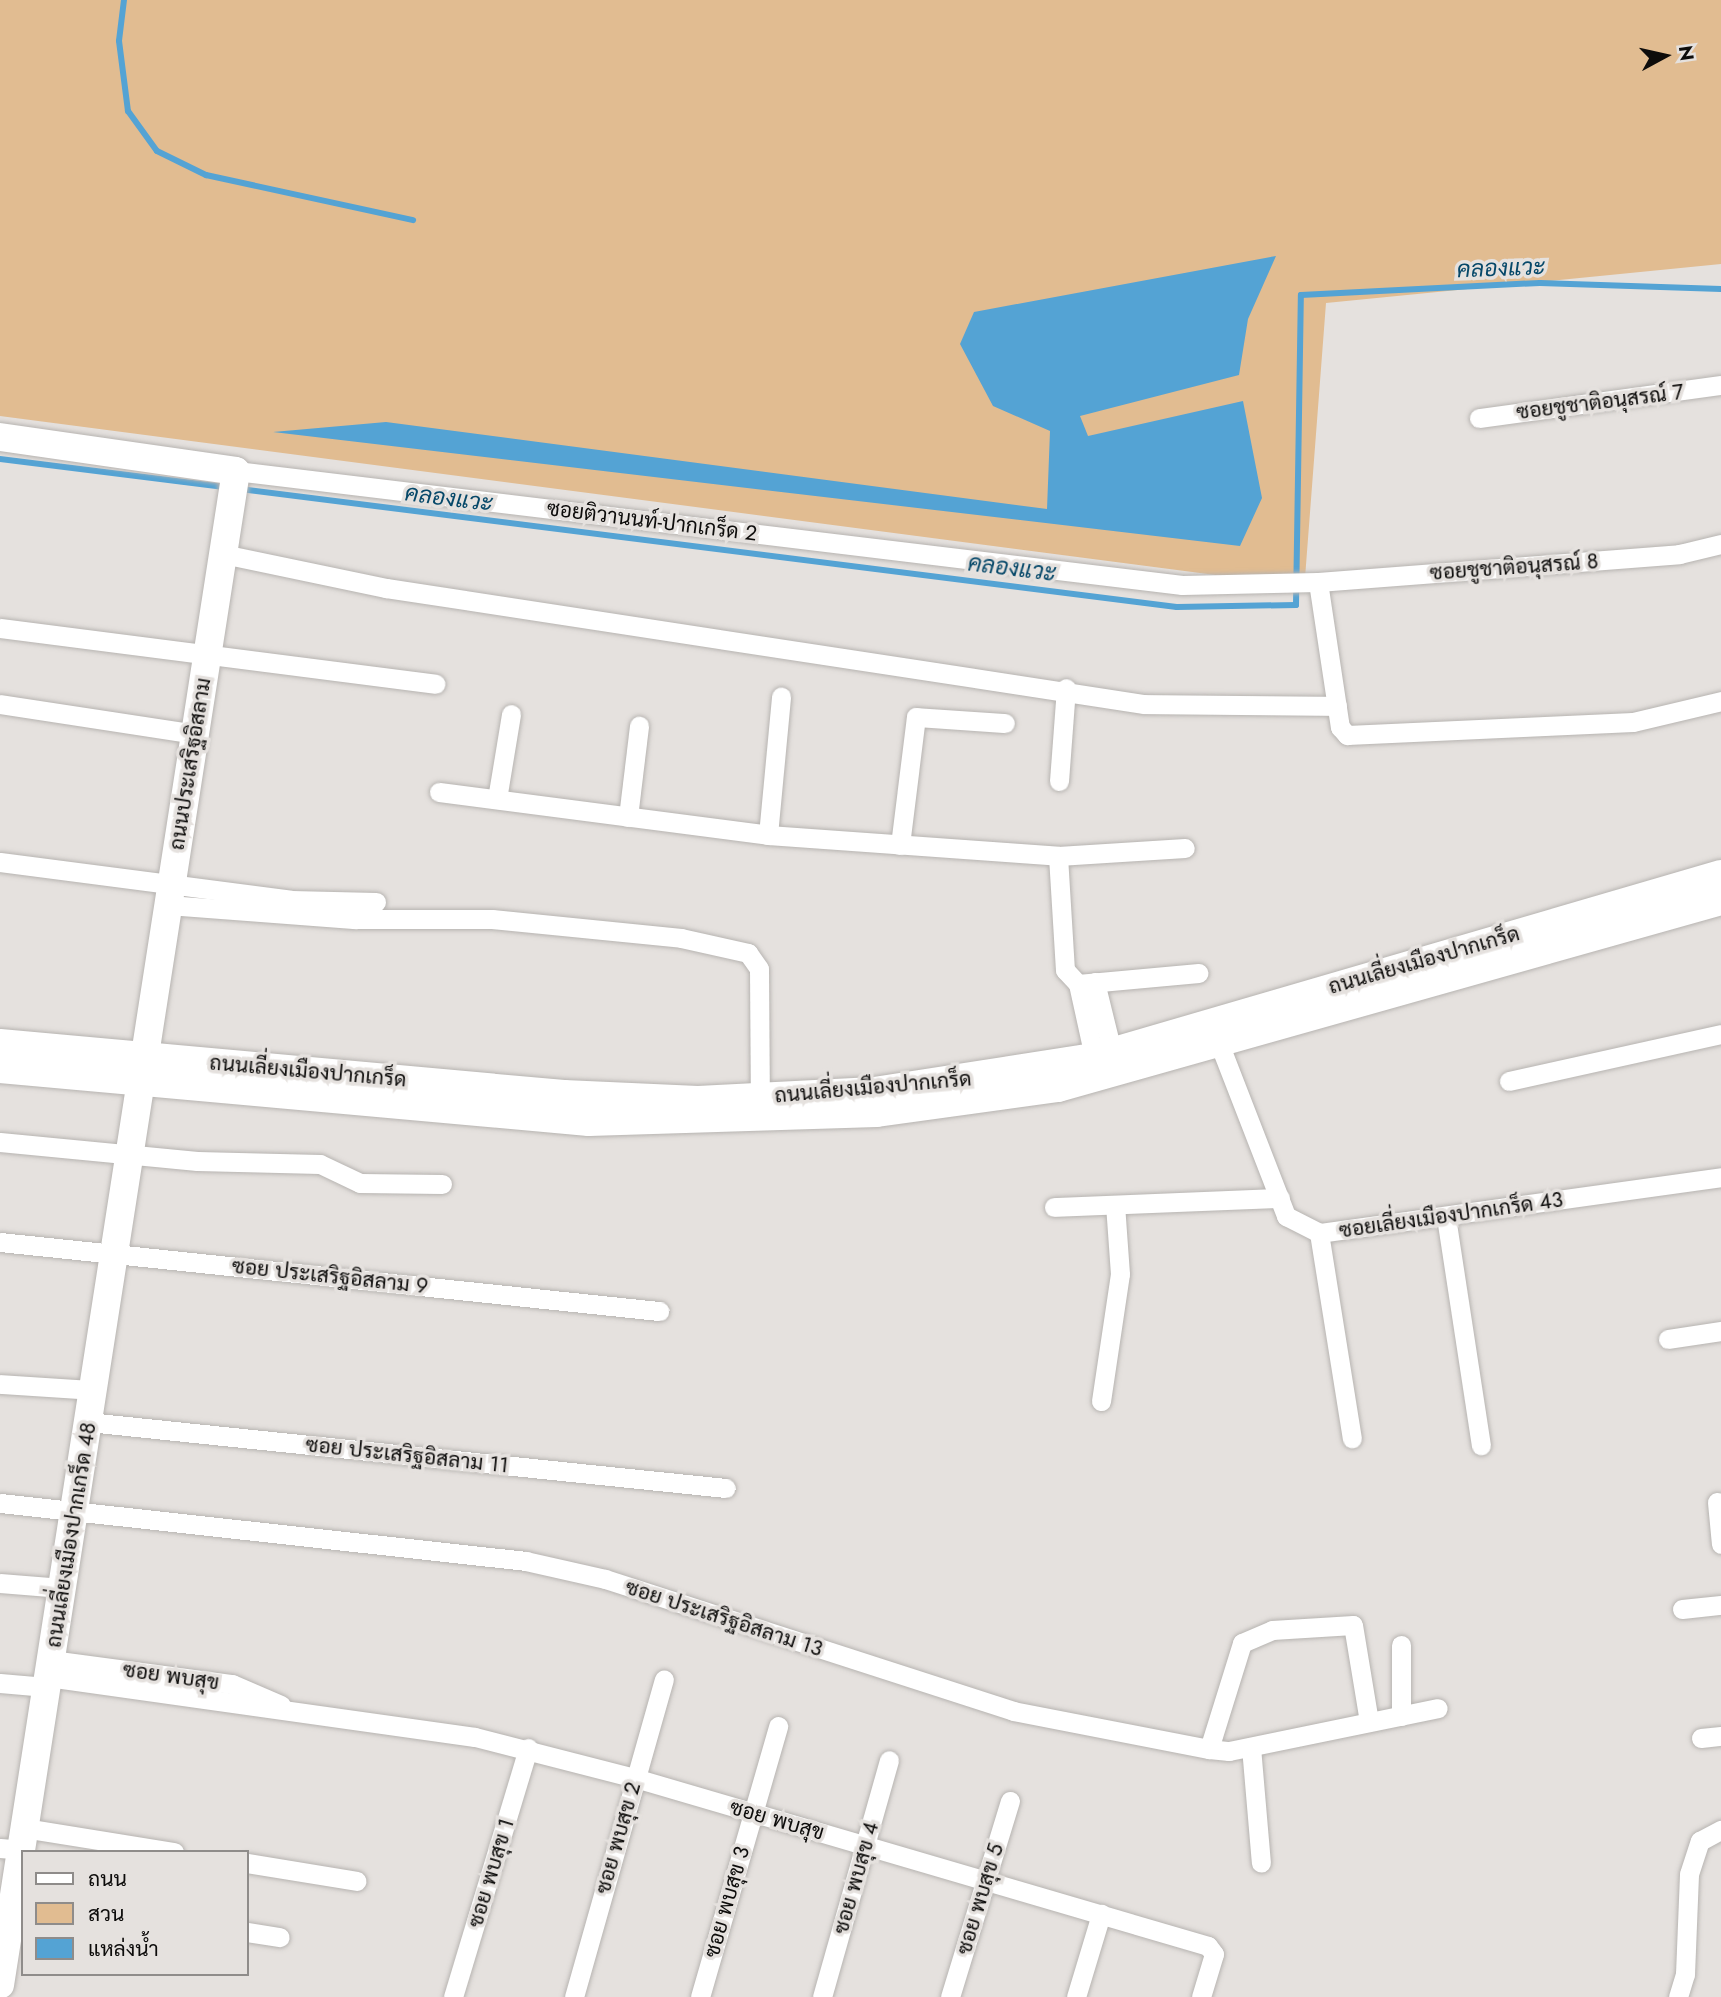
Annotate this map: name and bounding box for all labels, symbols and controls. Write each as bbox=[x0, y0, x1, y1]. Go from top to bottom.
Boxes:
north arrow bbox=[1630, 21, 1700, 91]
text: N bbox=[1672, 44, 1701, 62]
water label: คลองแวะ bbox=[1456, 253, 1546, 283]
street label: ซอยชูชาติอนุสรณ์ 7 bbox=[1515, 379, 1685, 425]
water label: คลองแวะ bbox=[403, 479, 495, 517]
street label: ซอยติวานนท์-ปากเกร็ด 2 bbox=[546, 496, 758, 546]
water label: คลองแวะ bbox=[966, 549, 1058, 587]
street label: ซอยชูชาติอนุสรณ์ 8 bbox=[1429, 549, 1599, 585]
street label: ถนนประเสริฐอิสลาม bbox=[164, 676, 216, 852]
street label: ถนนเลี่ยงเมืองปากเกร็ด bbox=[1326, 921, 1522, 999]
street label: ถนนเลี่ยงเมืองปากเกร็ด bbox=[208, 1050, 408, 1092]
street label: ถนนเลี่ยงเมืองปากเกร็ด bbox=[773, 1066, 973, 1108]
street label: ซอยเลี่ยงเมืองปากเกร็ด 43 bbox=[1337, 1187, 1565, 1243]
street label: ซอย ประเสริฐอิสลาม 9 bbox=[231, 1253, 429, 1299]
street label: ถนนเลี่ยงเมืองปากเกร็ด 48 bbox=[41, 1421, 101, 1649]
street label: ซอย ประเสริฐอิสลาม 11 bbox=[304, 1432, 510, 1478]
street label: ซอย ประเสริฐอิสลาม 13 bbox=[622, 1574, 826, 1662]
street label: ซอย พบสุข bbox=[121, 1657, 221, 1695]
street label: ซอย พบสุข 2 bbox=[590, 1779, 646, 1897]
street label: ซอย พบสุข bbox=[727, 1795, 827, 1845]
street label: ซอย พบสุข 1 bbox=[462, 1815, 520, 1931]
street label: ซอย พบสุข 4 bbox=[828, 1819, 884, 1937]
street label: ซอย พบสุข 5 bbox=[951, 1840, 1009, 1958]
street label: ซอย พบสุข 3 bbox=[699, 1843, 755, 1961]
legend bbox=[21, 1850, 248, 1976]
text: ถนน bbox=[88, 1864, 127, 1894]
text: สวน bbox=[88, 1899, 124, 1929]
text: แหล่งน้ำ bbox=[88, 1934, 159, 1964]

